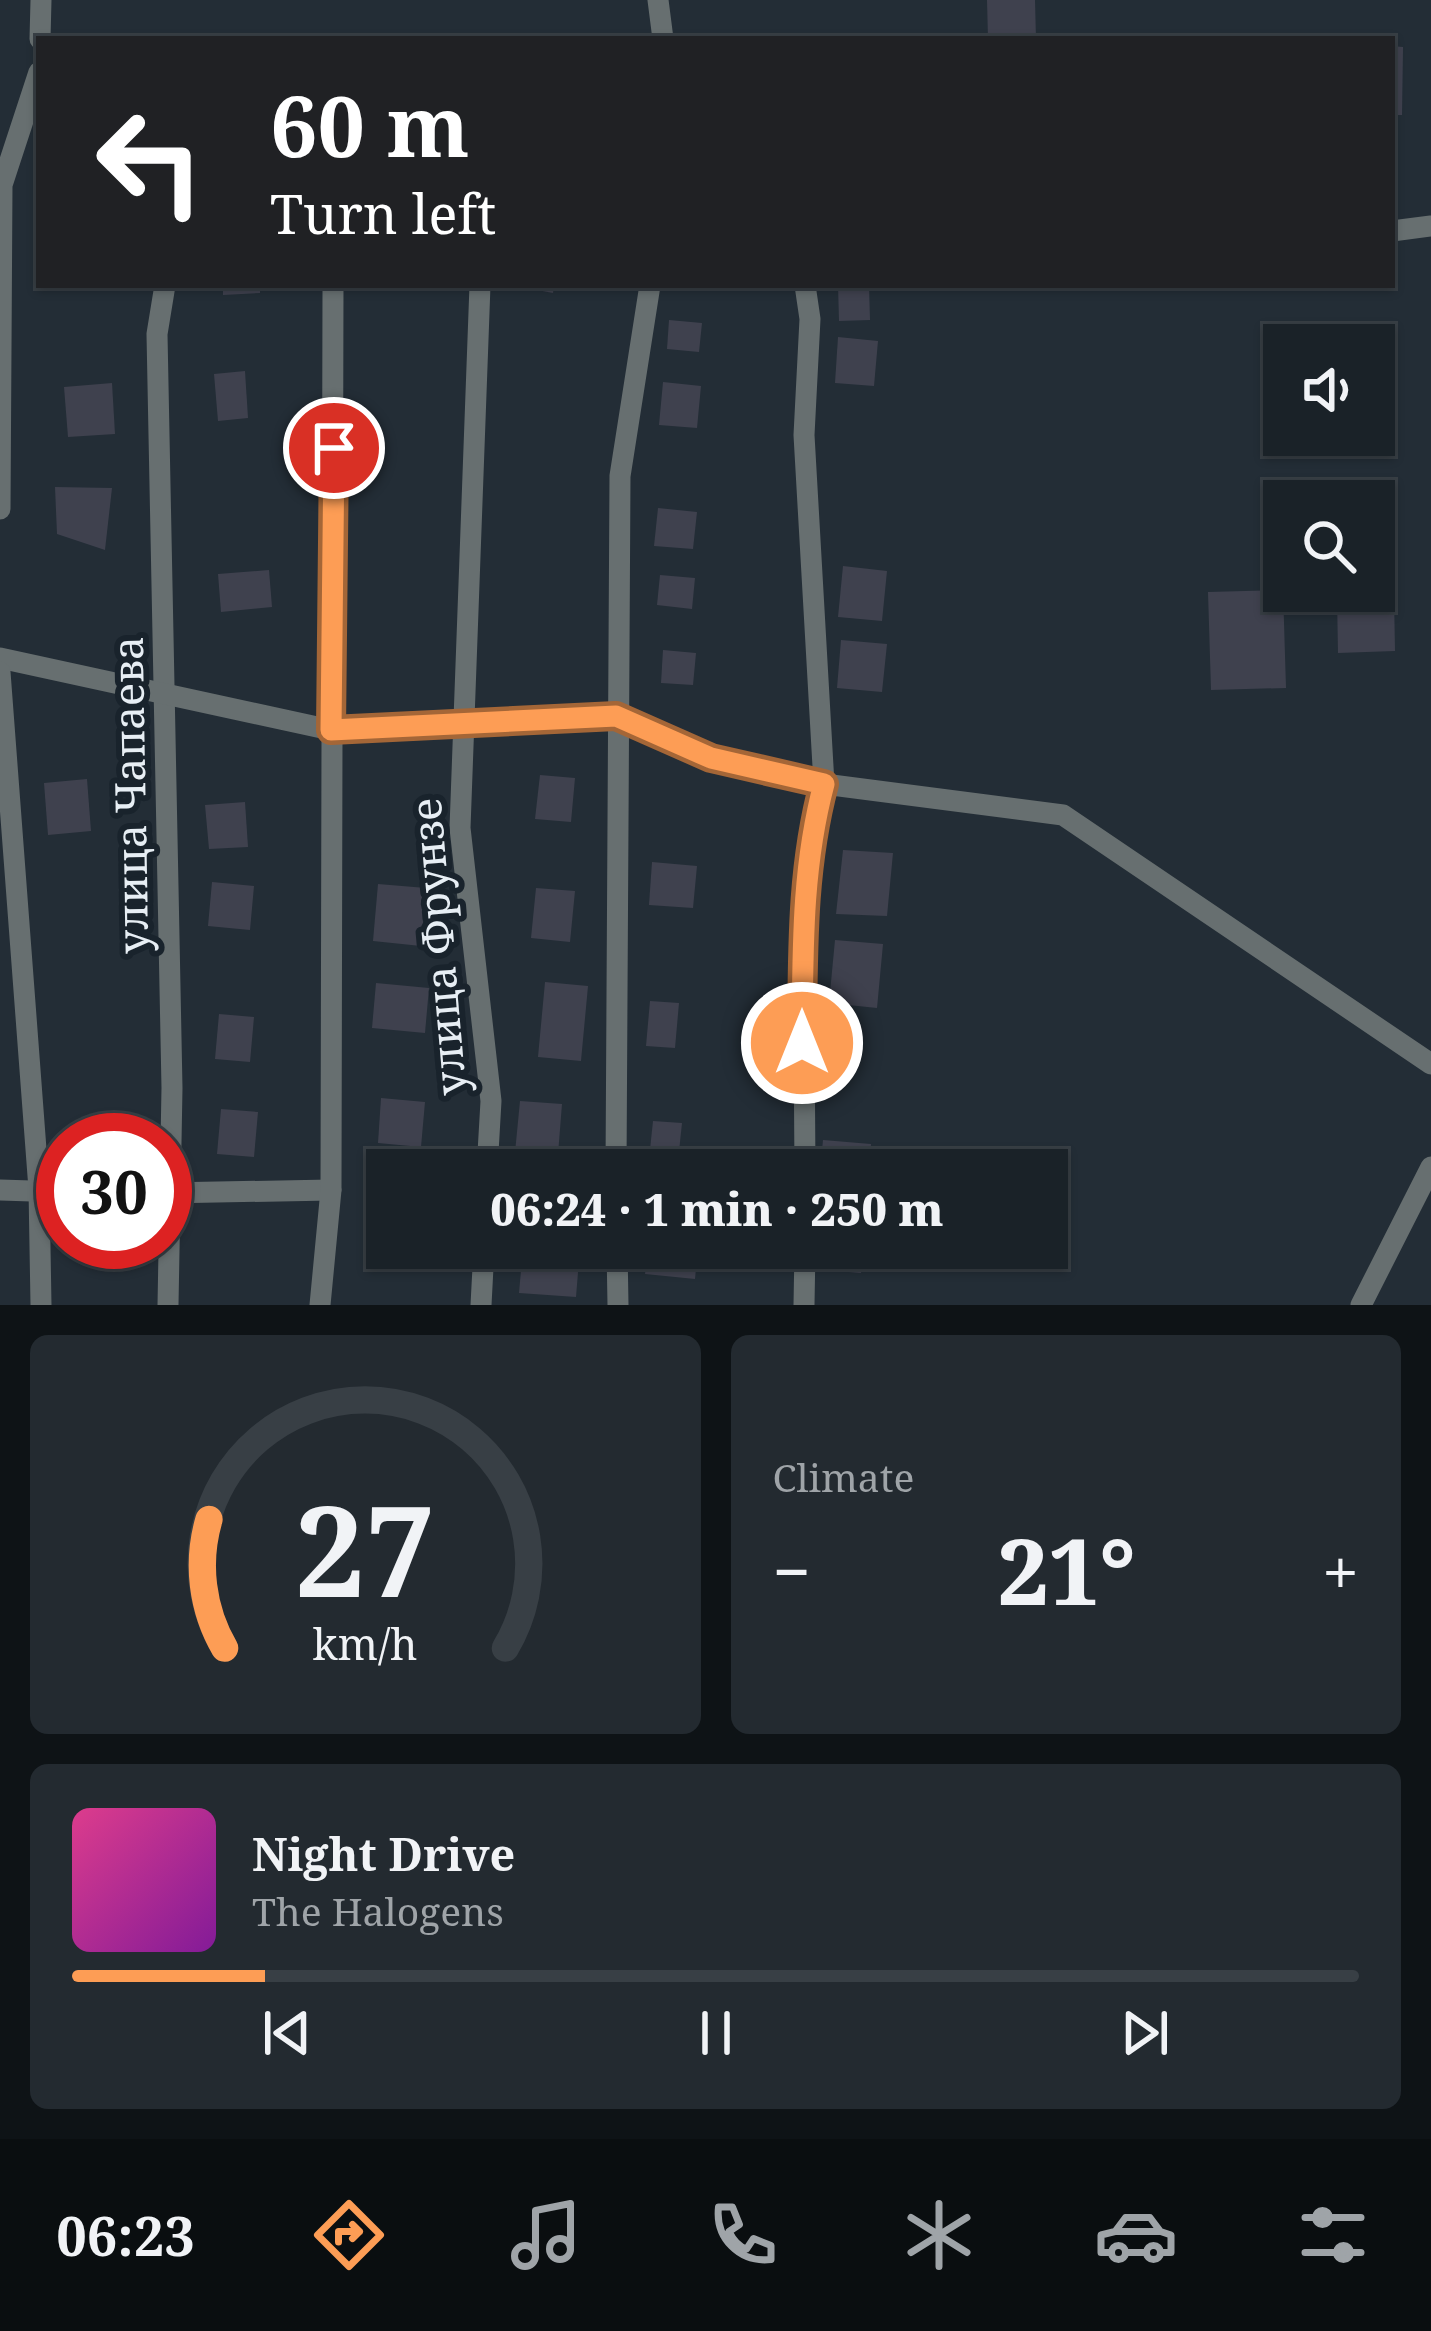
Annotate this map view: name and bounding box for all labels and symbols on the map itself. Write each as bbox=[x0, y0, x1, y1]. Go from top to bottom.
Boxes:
pin bbox=[283, 397, 385, 499]
street label: улица Чапаева bbox=[98, 636, 160, 954]
street label: улица Фрунзе bbox=[396, 796, 478, 1098]
position arrow bbox=[739, 980, 865, 1106]
speed limit sign: 30 bbox=[36, 1113, 192, 1269]

